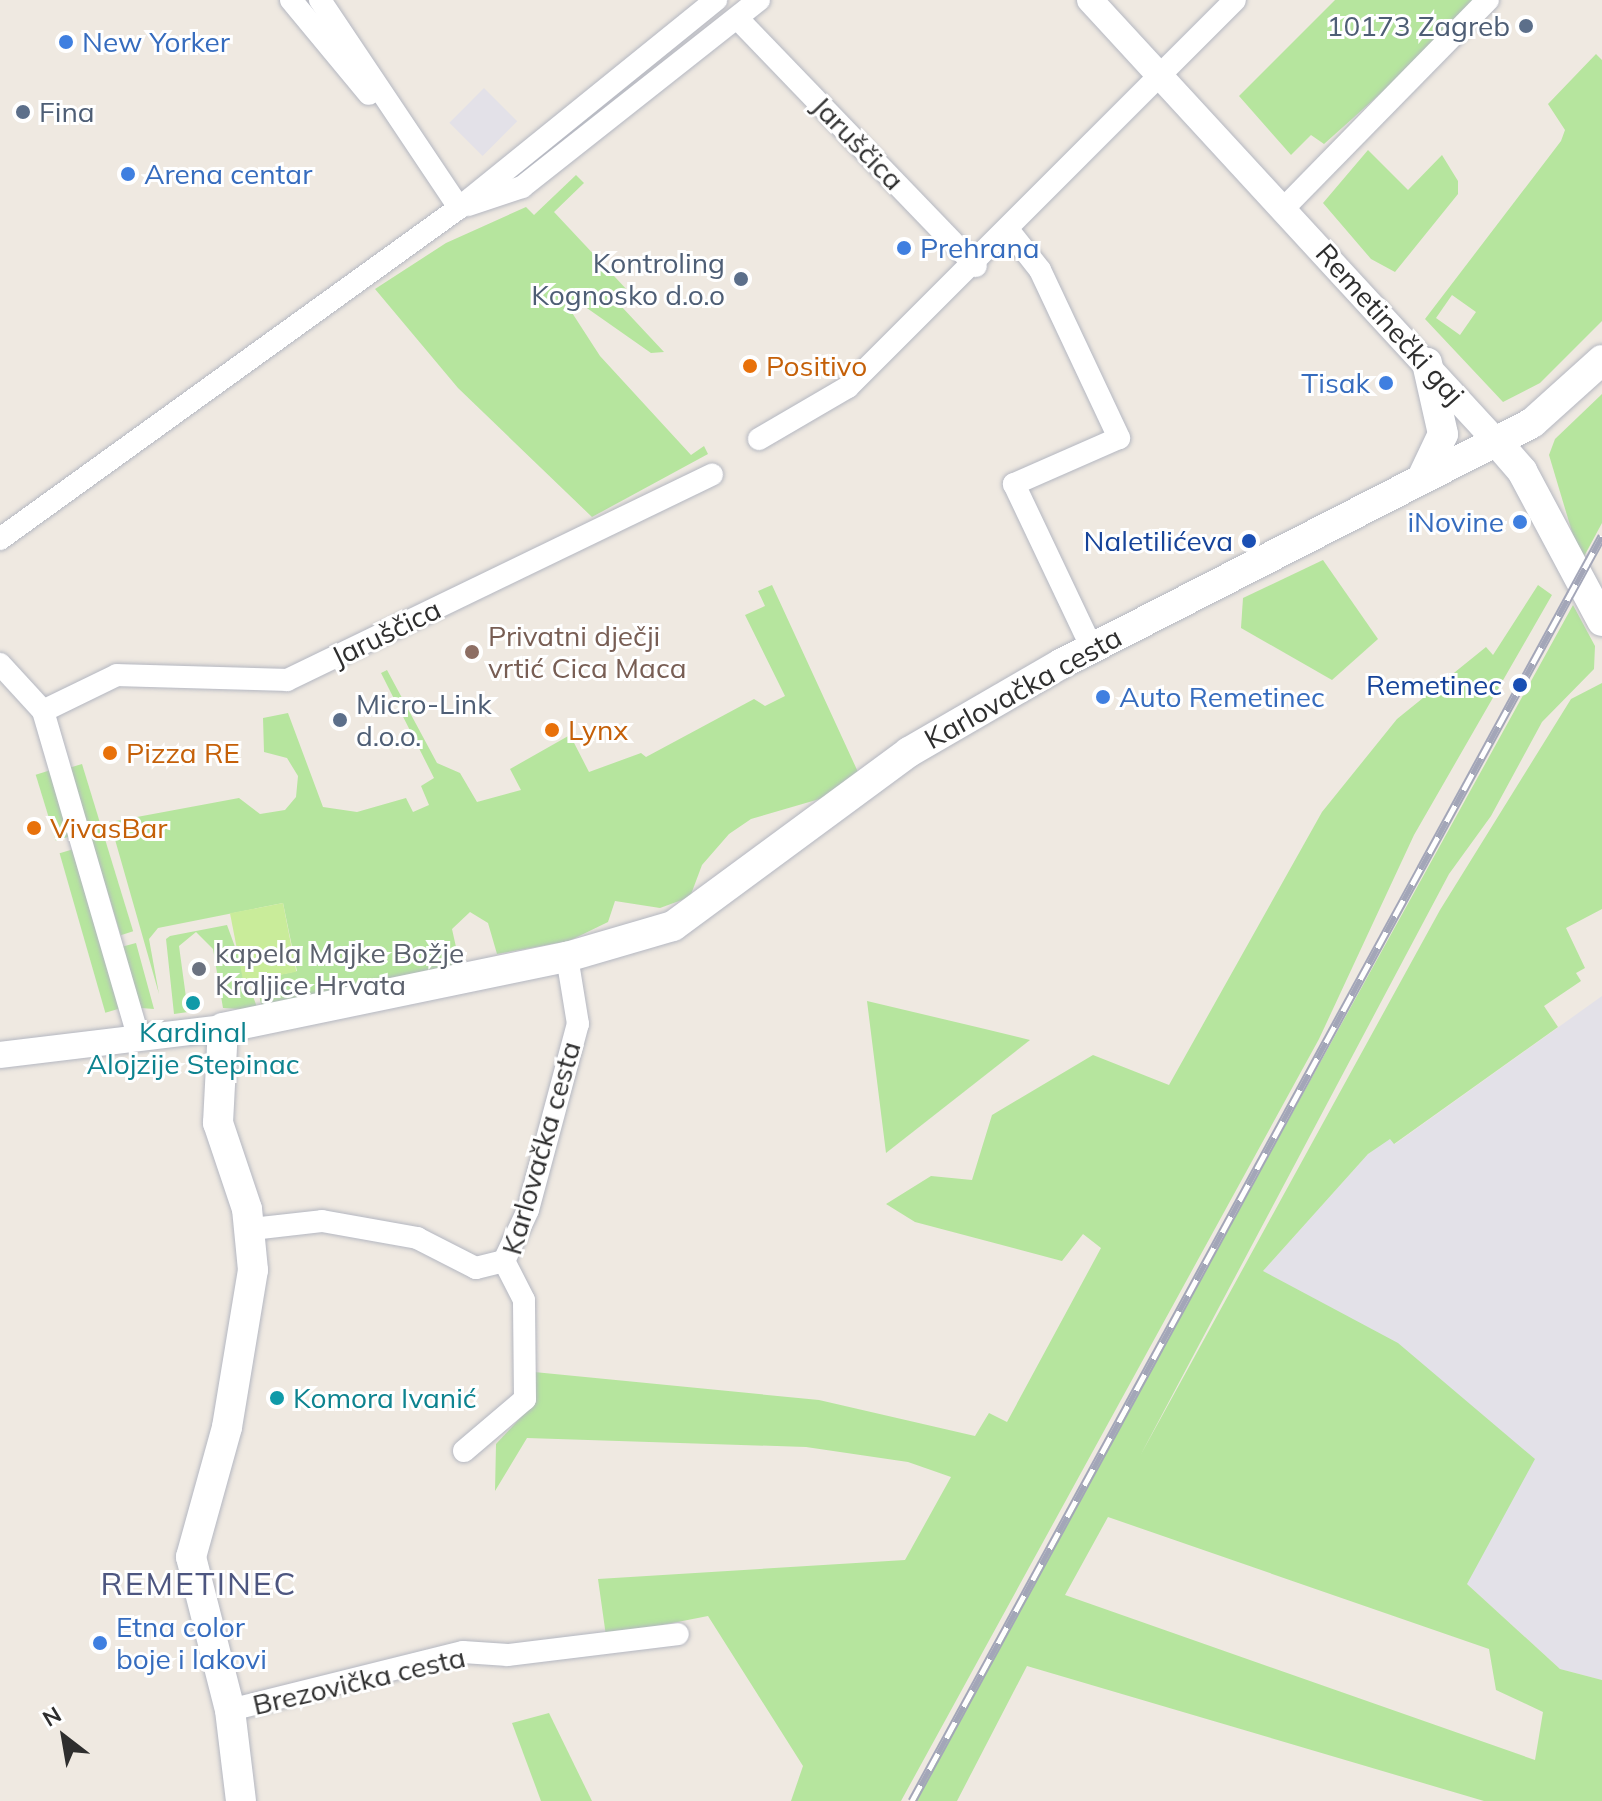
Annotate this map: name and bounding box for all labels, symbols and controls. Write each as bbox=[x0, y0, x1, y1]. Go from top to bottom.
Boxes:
place label: 10173 Zagreb bbox=[1327, 9, 1510, 43]
marker: 10173 Zagreb bbox=[1517, 17, 1535, 35]
place label: New Yorker bbox=[82, 25, 230, 59]
marker: New Yorker bbox=[57, 33, 75, 51]
street label: Jaruščica bbox=[805, 89, 911, 197]
place label: Fina bbox=[39, 95, 95, 129]
marker: Fina bbox=[14, 103, 32, 121]
place label: Arena centar bbox=[144, 157, 312, 191]
marker: Arena centar bbox=[119, 165, 137, 183]
place label: Prehrana bbox=[920, 231, 1040, 265]
street label: Remetinečki gaj bbox=[1309, 237, 1471, 411]
marker: Prehrana bbox=[895, 239, 913, 257]
place label: Kontroling Kognosko d.o.o bbox=[531, 246, 725, 312]
marker: Kontroling Kognosko d.o.o bbox=[732, 270, 750, 288]
place label: Positivo bbox=[766, 349, 867, 383]
marker: Positivo bbox=[741, 357, 759, 375]
place label: Tisak bbox=[1301, 366, 1370, 400]
marker: Tisak bbox=[1377, 374, 1395, 392]
place label: iNovine bbox=[1407, 505, 1504, 539]
marker: iNovine bbox=[1511, 513, 1529, 531]
place label: Naletilićeva bbox=[1084, 524, 1233, 558]
marker: Naletilićeva bbox=[1240, 532, 1258, 550]
street label: Jaruščica bbox=[326, 592, 446, 674]
place label: Privatni dječji vrtić Cica Maca bbox=[488, 619, 686, 685]
street label: Karlovačka cesta bbox=[919, 620, 1127, 756]
marker: Privatni dječji vrtić Cica Maca bbox=[463, 643, 481, 661]
place label: Remetinec bbox=[1366, 668, 1502, 702]
marker: Remetinec bbox=[1509, 674, 1531, 696]
place label: Auto Remetinec bbox=[1119, 680, 1325, 714]
place label: Micro-Link d.o.o. bbox=[356, 687, 492, 753]
marker: Auto Remetinec bbox=[1094, 688, 1112, 706]
marker: Micro-Link d.o.o. bbox=[331, 711, 349, 729]
place label: Lynx bbox=[568, 713, 628, 747]
marker: Lynx bbox=[543, 721, 561, 739]
place label: Pizza RE bbox=[126, 736, 240, 770]
marker: Pizza RE bbox=[101, 744, 119, 762]
place label: VivasBar bbox=[50, 811, 167, 845]
marker: VivasBar bbox=[25, 819, 43, 837]
place label: kapela Majke Božje Kraljice Hrvata bbox=[215, 936, 464, 1002]
marker: kapela Majke Božje Kraljice Hrvata bbox=[190, 960, 208, 978]
marker: Kardinal Alojzije Stepinac bbox=[184, 994, 202, 1012]
place label: Kardinal Alojzije Stepinac bbox=[86, 1015, 300, 1081]
street label: Karlovačka cesta bbox=[495, 1038, 587, 1258]
place label: Komora Ivanić bbox=[293, 1381, 477, 1415]
marker: Komora Ivanić bbox=[268, 1389, 286, 1407]
district label: REMETINEC bbox=[101, 1564, 297, 1602]
place label: Etna color boje i lakovi bbox=[116, 1610, 267, 1676]
marker: Etna color boje i lakovi bbox=[91, 1634, 109, 1652]
street label: Brezovička cesta bbox=[249, 1640, 469, 1722]
north arrow bbox=[24, 1697, 104, 1777]
text: N bbox=[37, 1700, 66, 1733]

